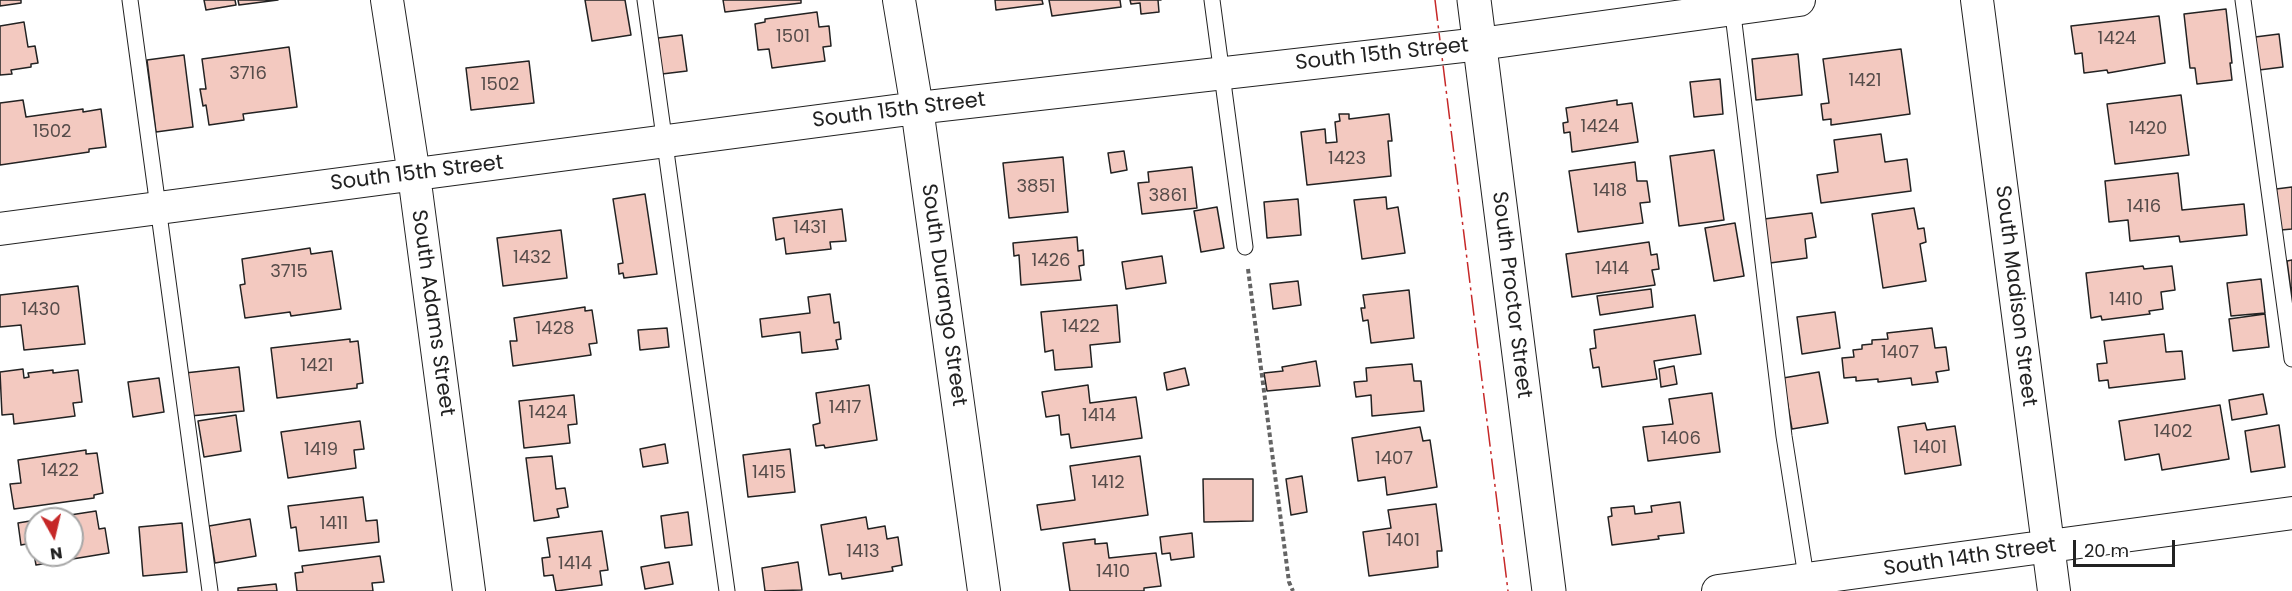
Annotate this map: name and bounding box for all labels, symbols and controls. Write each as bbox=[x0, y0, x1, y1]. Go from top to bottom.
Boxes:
house number: 1501 bbox=[776, 26, 810, 48]
house number: 1424 bbox=[2098, 28, 2136, 50]
street label: South 15th Street bbox=[1294, 33, 1470, 77]
house number: 3716 bbox=[229, 63, 267, 85]
house number: 1421 bbox=[1848, 70, 1882, 92]
house number: 1502 bbox=[481, 74, 519, 96]
street label: South 15th Street bbox=[811, 88, 987, 134]
house number: 1424 bbox=[1581, 116, 1619, 138]
house number: 1420 bbox=[2129, 118, 2167, 140]
house number: 1502 bbox=[33, 121, 71, 143]
house number: 1423 bbox=[1328, 148, 1366, 170]
street label: South 15th Street bbox=[329, 151, 505, 197]
house number: 3851 bbox=[1016, 176, 1056, 198]
house number: 1418 bbox=[1593, 180, 1627, 202]
street label: South Durango Street bbox=[915, 182, 971, 408]
street label: South Madison Street bbox=[1989, 184, 2041, 408]
house number: 3861 bbox=[1148, 185, 1188, 207]
street label: South Proctor Street bbox=[1486, 190, 1536, 400]
house number: 1416 bbox=[2127, 196, 2161, 218]
street label: South Adams Street bbox=[405, 208, 459, 418]
house number: 1431 bbox=[793, 217, 827, 239]
house number: 1432 bbox=[513, 247, 551, 269]
house number: 1426 bbox=[1032, 250, 1070, 272]
house number: 1414 bbox=[1595, 258, 1629, 280]
house number: 3715 bbox=[270, 261, 308, 283]
house number: 1410 bbox=[2109, 289, 2143, 311]
house number: 1430 bbox=[22, 299, 60, 321]
house number: 1422 bbox=[1062, 316, 1100, 338]
house number: 1428 bbox=[536, 318, 574, 340]
house number: 1407 bbox=[1881, 342, 1919, 364]
house number: 1421 bbox=[300, 355, 334, 377]
house number: 1417 bbox=[829, 397, 861, 419]
house number: 1424 bbox=[529, 402, 567, 424]
house number: 1414 bbox=[1082, 405, 1116, 427]
house number: 1402 bbox=[2154, 421, 2192, 443]
house number: 1406 bbox=[1661, 428, 1701, 450]
house number: 1401 bbox=[1913, 437, 1947, 459]
house number: 1419 bbox=[304, 439, 338, 461]
house number: 1407 bbox=[1375, 448, 1413, 470]
house number: 1422 bbox=[41, 460, 79, 482]
house number: 1415 bbox=[752, 462, 786, 484]
house number: 1412 bbox=[1091, 472, 1125, 494]
north arrow bbox=[24, 507, 84, 567]
house number: 1411 bbox=[320, 513, 348, 535]
scale bar bbox=[2076, 528, 2178, 566]
house number: 1401 bbox=[1386, 530, 1420, 552]
street label: South 14th Street bbox=[1882, 533, 2058, 583]
text: 20 m bbox=[2084, 538, 2129, 563]
text: N bbox=[49, 541, 64, 566]
house number: 1413 bbox=[846, 541, 880, 563]
house number: 1414 bbox=[558, 553, 592, 575]
house number: 1410 bbox=[1096, 561, 1130, 583]

